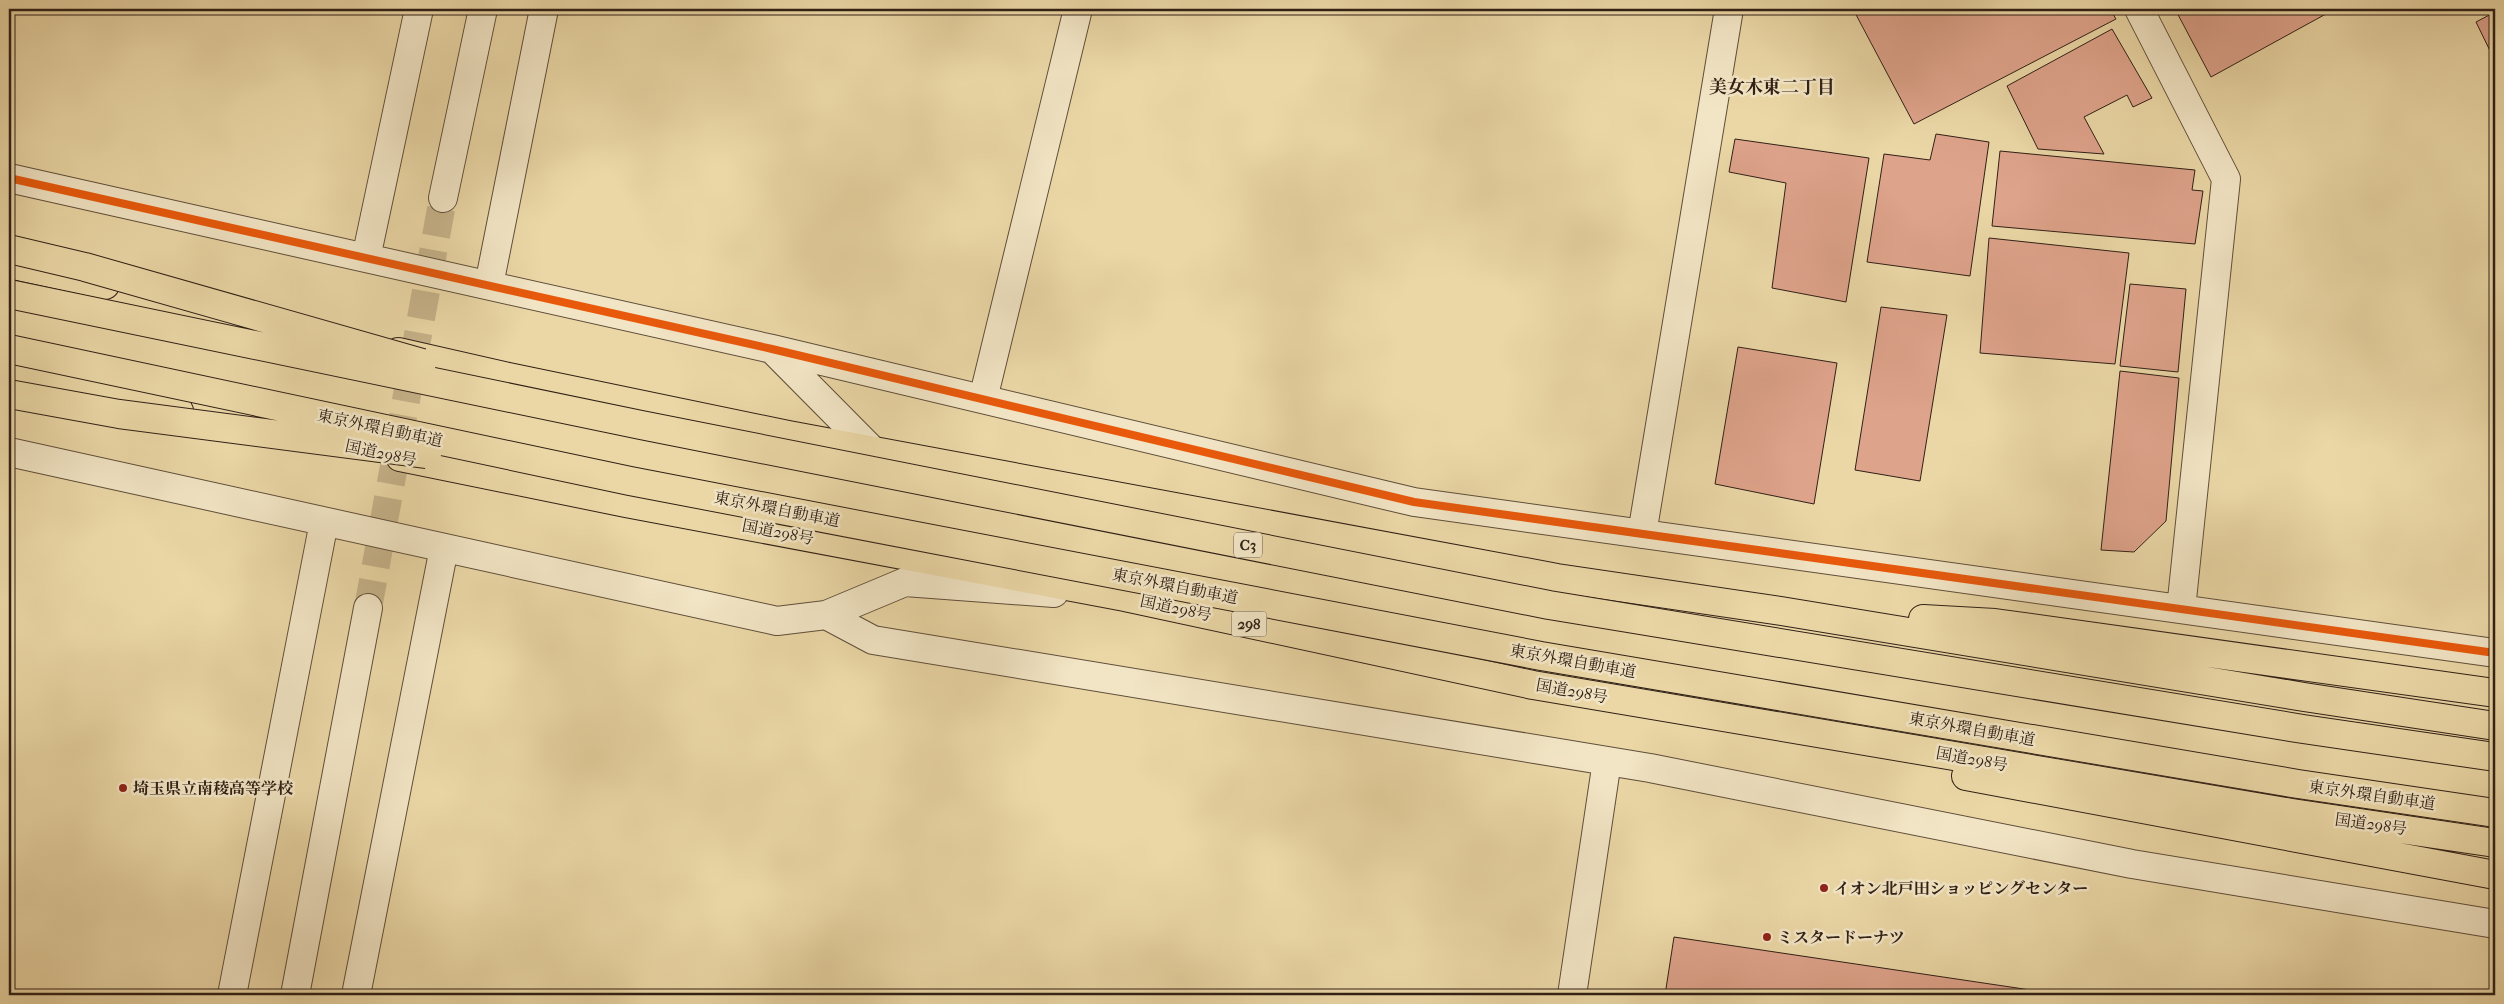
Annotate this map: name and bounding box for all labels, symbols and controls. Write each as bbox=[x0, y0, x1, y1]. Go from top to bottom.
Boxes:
district label: 美女木東二丁目 bbox=[1709, 77, 1835, 98]
street label: 東京外環自動車道 bbox=[315, 405, 445, 451]
street label: 国道298号 bbox=[343, 436, 419, 470]
street label: 東京外環自動車道 bbox=[712, 487, 842, 531]
street label: 国道298号 bbox=[741, 516, 815, 548]
road number: C3 bbox=[1234, 532, 1262, 558]
street label: 東京外環自動車道 bbox=[1110, 564, 1240, 608]
street label: 国道298号 bbox=[1138, 591, 1214, 625]
road number: 298 bbox=[1232, 612, 1266, 636]
street label: 東京外環自動車道 bbox=[1508, 641, 1638, 681]
street label: 国道298号 bbox=[1535, 675, 1609, 707]
street label: 東京外環自動車道 bbox=[1907, 709, 2037, 749]
street label: 国道298号 bbox=[1935, 743, 2009, 775]
street label: 東京外環自動車道 bbox=[2307, 777, 2437, 813]
place label: 埼玉県立南稜高等学校 bbox=[133, 779, 294, 798]
marker: 埼玉県立南稜高等学校 bbox=[117, 782, 129, 794]
street label: 国道298号 bbox=[2334, 810, 2408, 838]
place label: イオン北戸田ショッピングセンター bbox=[1834, 879, 2088, 898]
marker: イオン北戸田ショッピングセンター bbox=[1818, 882, 1830, 894]
place label: ミスタードーナツ bbox=[1777, 928, 1905, 947]
marker: ミスタードーナツ bbox=[1761, 931, 1773, 943]

